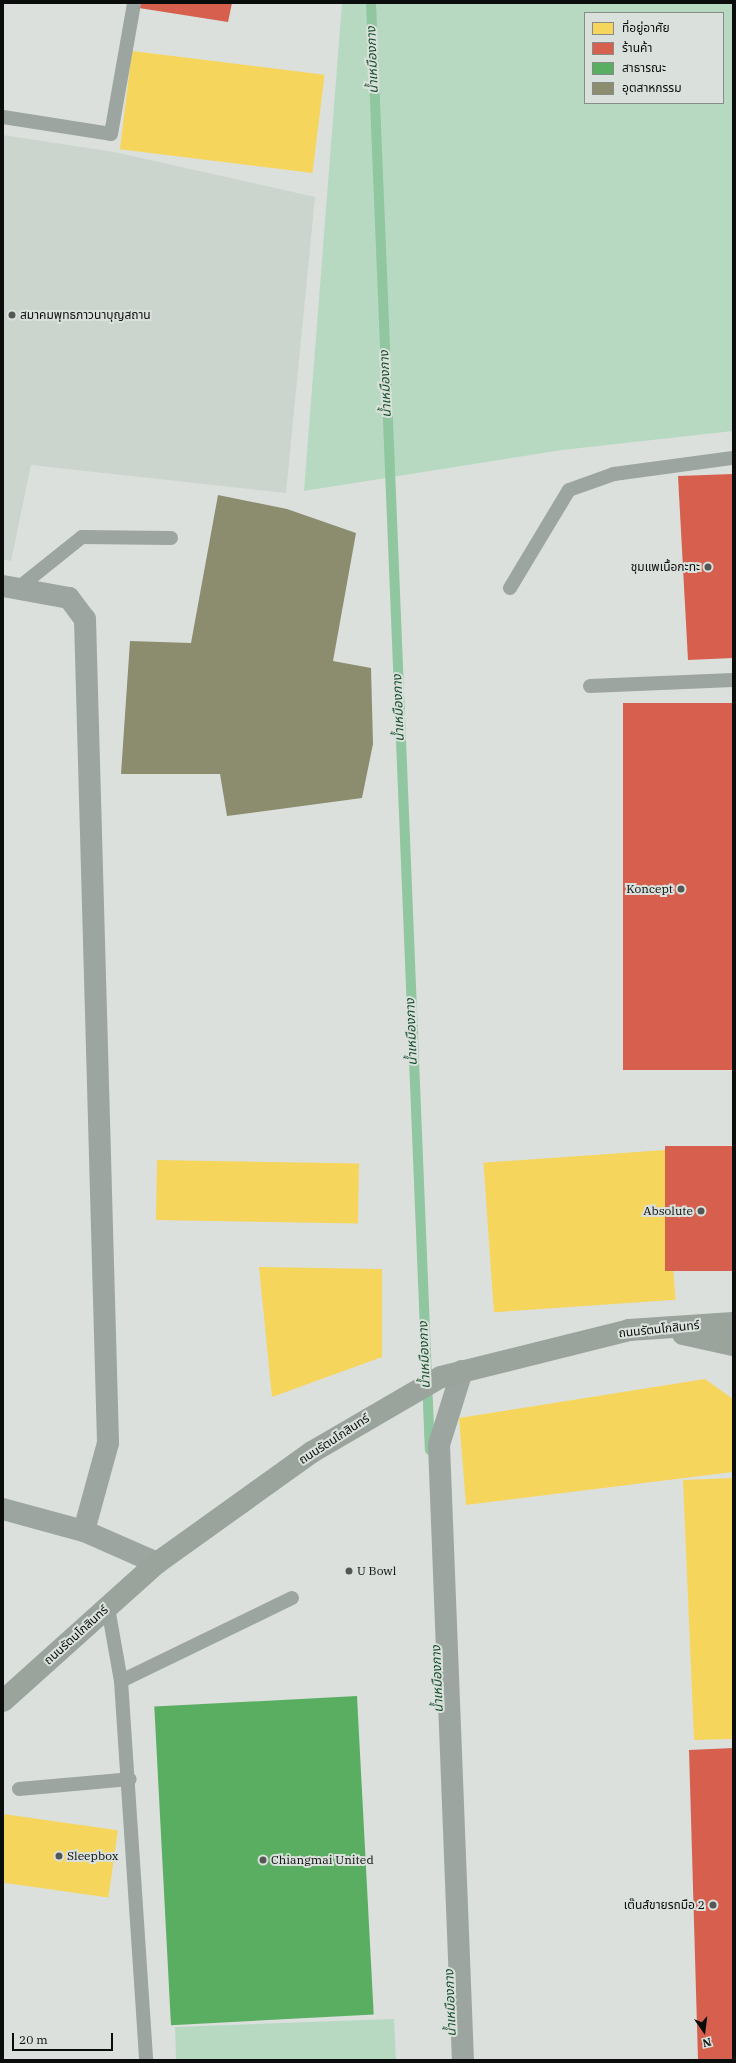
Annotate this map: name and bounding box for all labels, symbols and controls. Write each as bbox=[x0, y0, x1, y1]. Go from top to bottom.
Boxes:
legend bbox=[584, 12, 724, 104]
text: ที่อยู่อาศัย bbox=[622, 20, 670, 35]
water label: น้ำเหมืองกาง bbox=[364, 26, 382, 94]
text: ร้านค้า bbox=[622, 40, 652, 55]
text: สาธารณะ bbox=[622, 60, 666, 75]
text: อุตสาหกรรม bbox=[622, 80, 682, 95]
place label: สมาคมพุทธภาวนาบุญสถาน bbox=[20, 308, 151, 322]
marker: สมาคมพุทธภาวนาบุญสถาน bbox=[7, 310, 17, 320]
water label: น้ำเหมืองกาง bbox=[377, 350, 395, 418]
place label: ชุมแพเนื้อกะทะ bbox=[631, 560, 700, 574]
marker: ชุมแพเนื้อกะทะ bbox=[703, 562, 713, 572]
water label: น้ำเหมืองกาง bbox=[390, 674, 408, 742]
place label: Koncept bbox=[626, 882, 673, 896]
marker: Koncept bbox=[676, 884, 686, 894]
water label: น้ำเหมืองกาง bbox=[403, 998, 421, 1066]
place label: Absolute bbox=[643, 1204, 693, 1218]
marker: Absolute bbox=[696, 1206, 706, 1216]
street label: ถนนรัตนโกสินทร์ bbox=[618, 1318, 700, 1340]
water label: น้ำเหมืองกาง bbox=[416, 1321, 434, 1389]
street label: ถนนรัตนโกสินทร์ bbox=[296, 1411, 372, 1467]
place label: U Bowl bbox=[357, 1564, 396, 1578]
marker: U Bowl bbox=[344, 1566, 354, 1576]
street label: ถนนรัตนโกสินทร์ bbox=[41, 1603, 111, 1667]
water label: น้ำเหมืองกาง bbox=[429, 1645, 447, 1713]
place label: Sleepbox bbox=[67, 1849, 118, 1863]
marker: Sleepbox bbox=[54, 1851, 64, 1861]
place label: Chiangmai United bbox=[271, 1853, 374, 1867]
marker: Chiangmai United bbox=[258, 1855, 268, 1865]
place label: เต๊นส์ขายรถมือ 2 bbox=[624, 1898, 705, 1912]
marker: เต๊นส์ขายรถมือ 2 bbox=[708, 1900, 718, 1910]
water label: น้ำเหมืองกาง bbox=[442, 1969, 460, 2037]
north arrow bbox=[684, 2011, 724, 2051]
scale bar bbox=[14, 2025, 115, 2051]
text: 20 m bbox=[19, 2032, 48, 2047]
text: N bbox=[701, 2035, 713, 2050]

